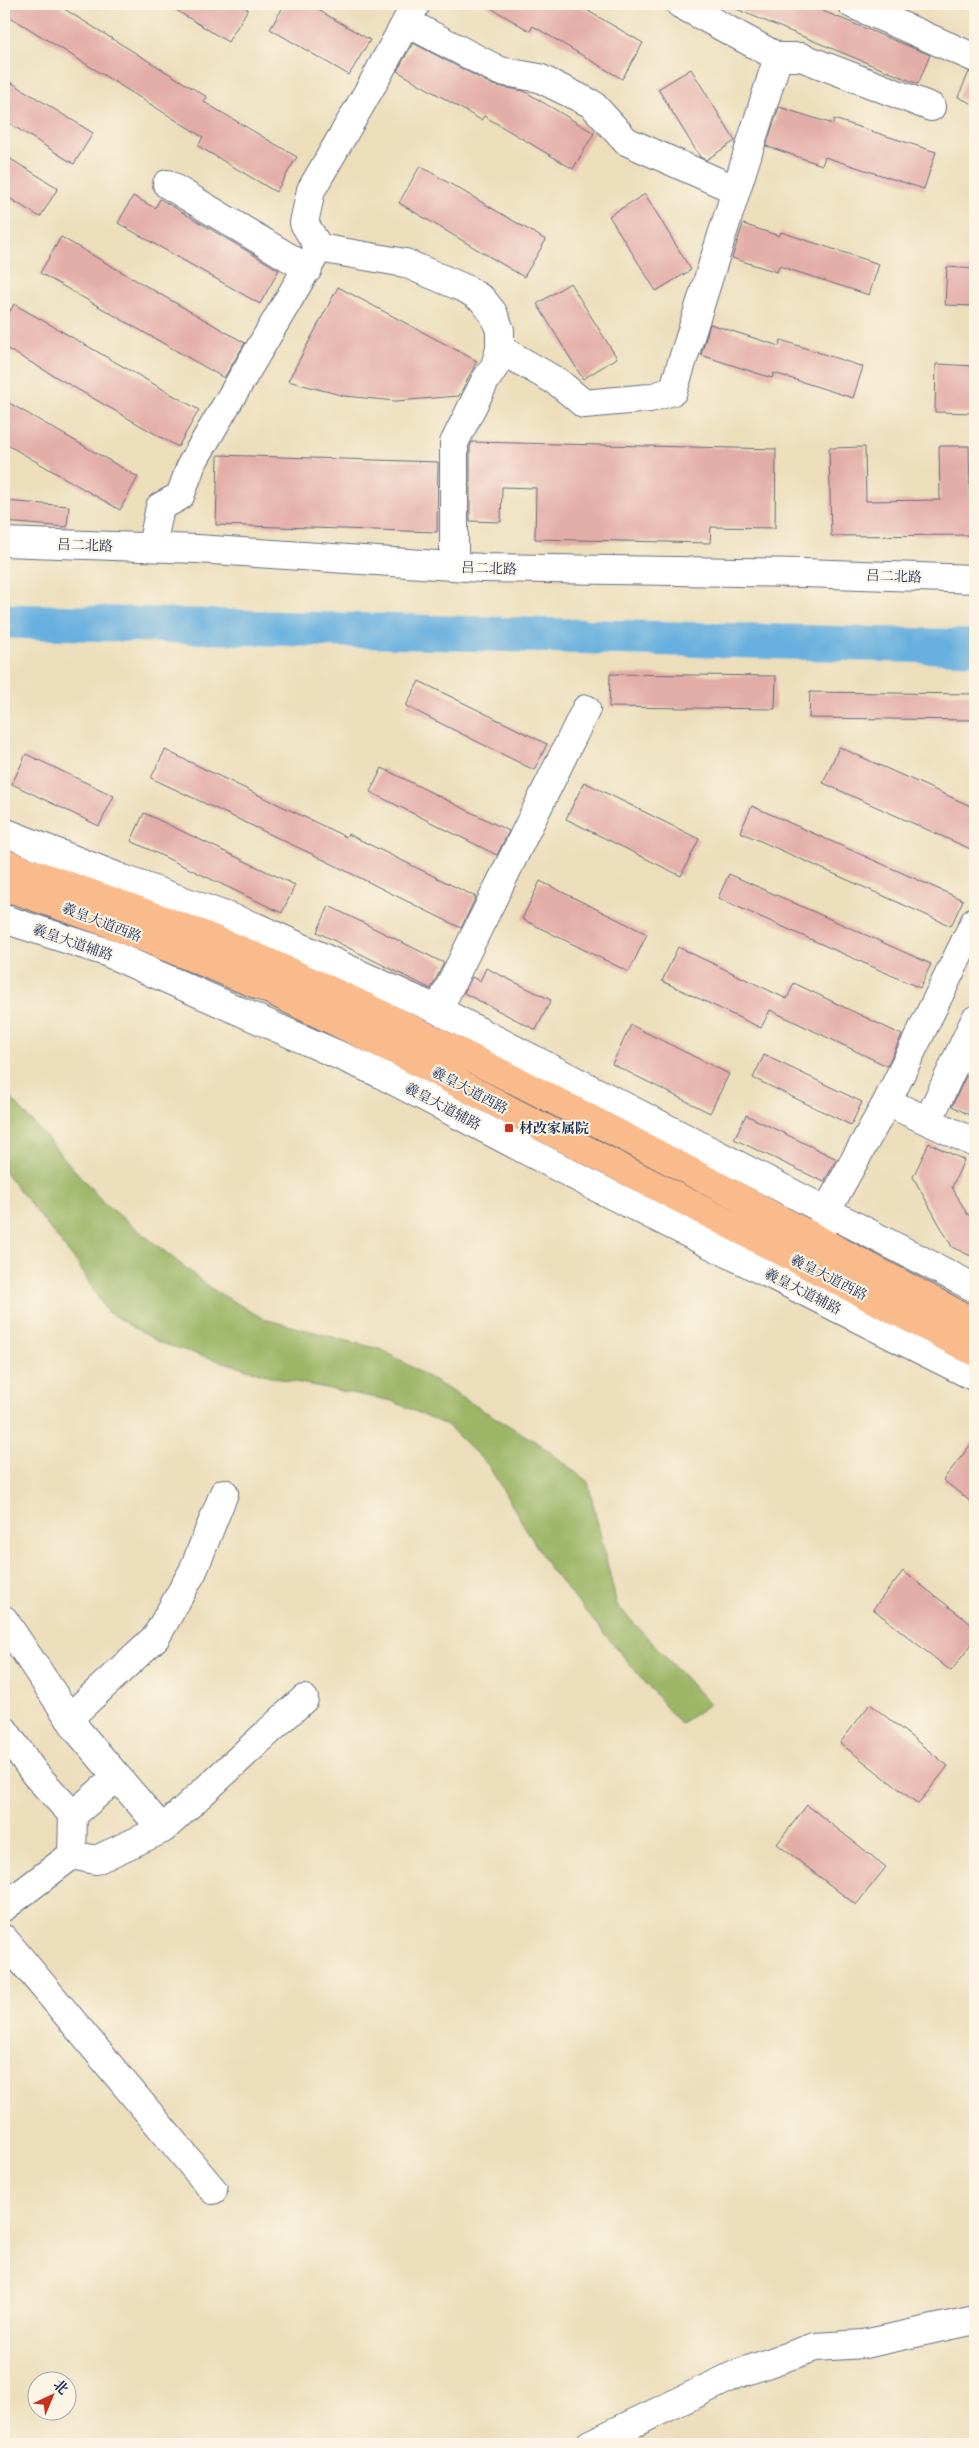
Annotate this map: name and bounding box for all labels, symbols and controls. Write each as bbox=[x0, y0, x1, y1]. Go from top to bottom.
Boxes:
street label: 吕二北路 bbox=[57, 535, 113, 555]
street label: 吕二北路 bbox=[461, 558, 517, 578]
street label: 吕二北路 bbox=[866, 566, 922, 586]
street label: 羲皇大道西路 bbox=[60, 899, 144, 945]
street label: 羲皇大道辅路 bbox=[30, 920, 116, 964]
street label: 羲皇大道西路 bbox=[429, 1062, 511, 1118]
street label: 羲皇大道辅路 bbox=[402, 1078, 484, 1134]
place label: 材改家属院 bbox=[519, 1119, 589, 1137]
marker: 材改家属院 bbox=[503, 1122, 515, 1134]
street label: 羲皇大道西路 bbox=[787, 1250, 871, 1304]
street label: 羲皇大道辅路 bbox=[761, 1264, 845, 1318]
north arrow bbox=[28, 2370, 78, 2420]
text: 北 bbox=[50, 2375, 72, 2398]

